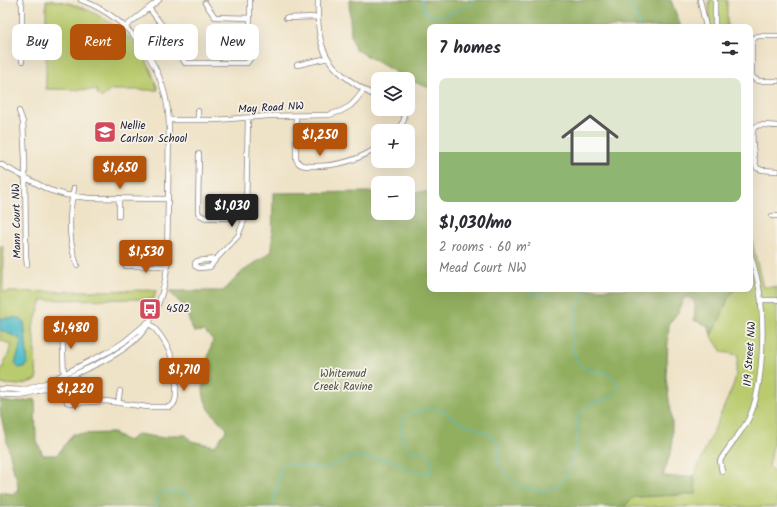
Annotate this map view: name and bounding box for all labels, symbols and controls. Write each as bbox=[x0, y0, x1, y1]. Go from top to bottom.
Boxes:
chip: Buy bbox=[12, 24, 62, 60]
chip: Rent bbox=[70, 24, 126, 60]
chip: Filters bbox=[134, 24, 198, 60]
chip: New bbox=[206, 24, 259, 60]
text: 7 homes bbox=[439, 35, 501, 62]
icon: filters bbox=[719, 37, 741, 59]
map controls bbox=[371, 72, 415, 220]
button: layers bbox=[371, 72, 415, 116]
street label: May Road NW bbox=[238, 97, 305, 119]
icon: home bbox=[554, 104, 626, 176]
place label: Nellie Carlson School bbox=[120, 117, 188, 148]
school or university icon: Nellie Carlson School bbox=[92, 119, 118, 145]
pin: $1,250 bbox=[287, 123, 353, 157]
button: + bbox=[371, 124, 415, 168]
text: $1,250 bbox=[302, 125, 338, 146]
pin: $1,650 bbox=[87, 156, 153, 190]
text: $1,650 bbox=[102, 158, 138, 179]
button: − bbox=[371, 176, 415, 220]
street label: Mann Court NW bbox=[7, 183, 27, 259]
pin: $1,030 bbox=[199, 194, 265, 228]
text: $1,030 bbox=[214, 196, 250, 217]
text: $1,030/mo bbox=[439, 210, 512, 237]
text: 2 rooms · 60 m² bbox=[439, 237, 531, 258]
pin: $1,530 bbox=[113, 240, 179, 274]
text: $1,530 bbox=[128, 242, 164, 263]
text: Mead Court NW bbox=[439, 258, 526, 279]
bus stop icon: 4502 bbox=[137, 296, 163, 322]
place label: 4502 bbox=[166, 300, 190, 318]
pin: $1,480 bbox=[38, 316, 104, 350]
text: $1,480 bbox=[53, 318, 89, 339]
street label: 119 Street NW bbox=[739, 321, 761, 387]
pin: $1,710 bbox=[151, 358, 217, 392]
text: $1,710 bbox=[168, 360, 200, 381]
park label: Whitemud Creek Ravine bbox=[313, 365, 373, 396]
pin: $1,220 bbox=[42, 377, 108, 411]
text: $1,220 bbox=[57, 379, 93, 400]

